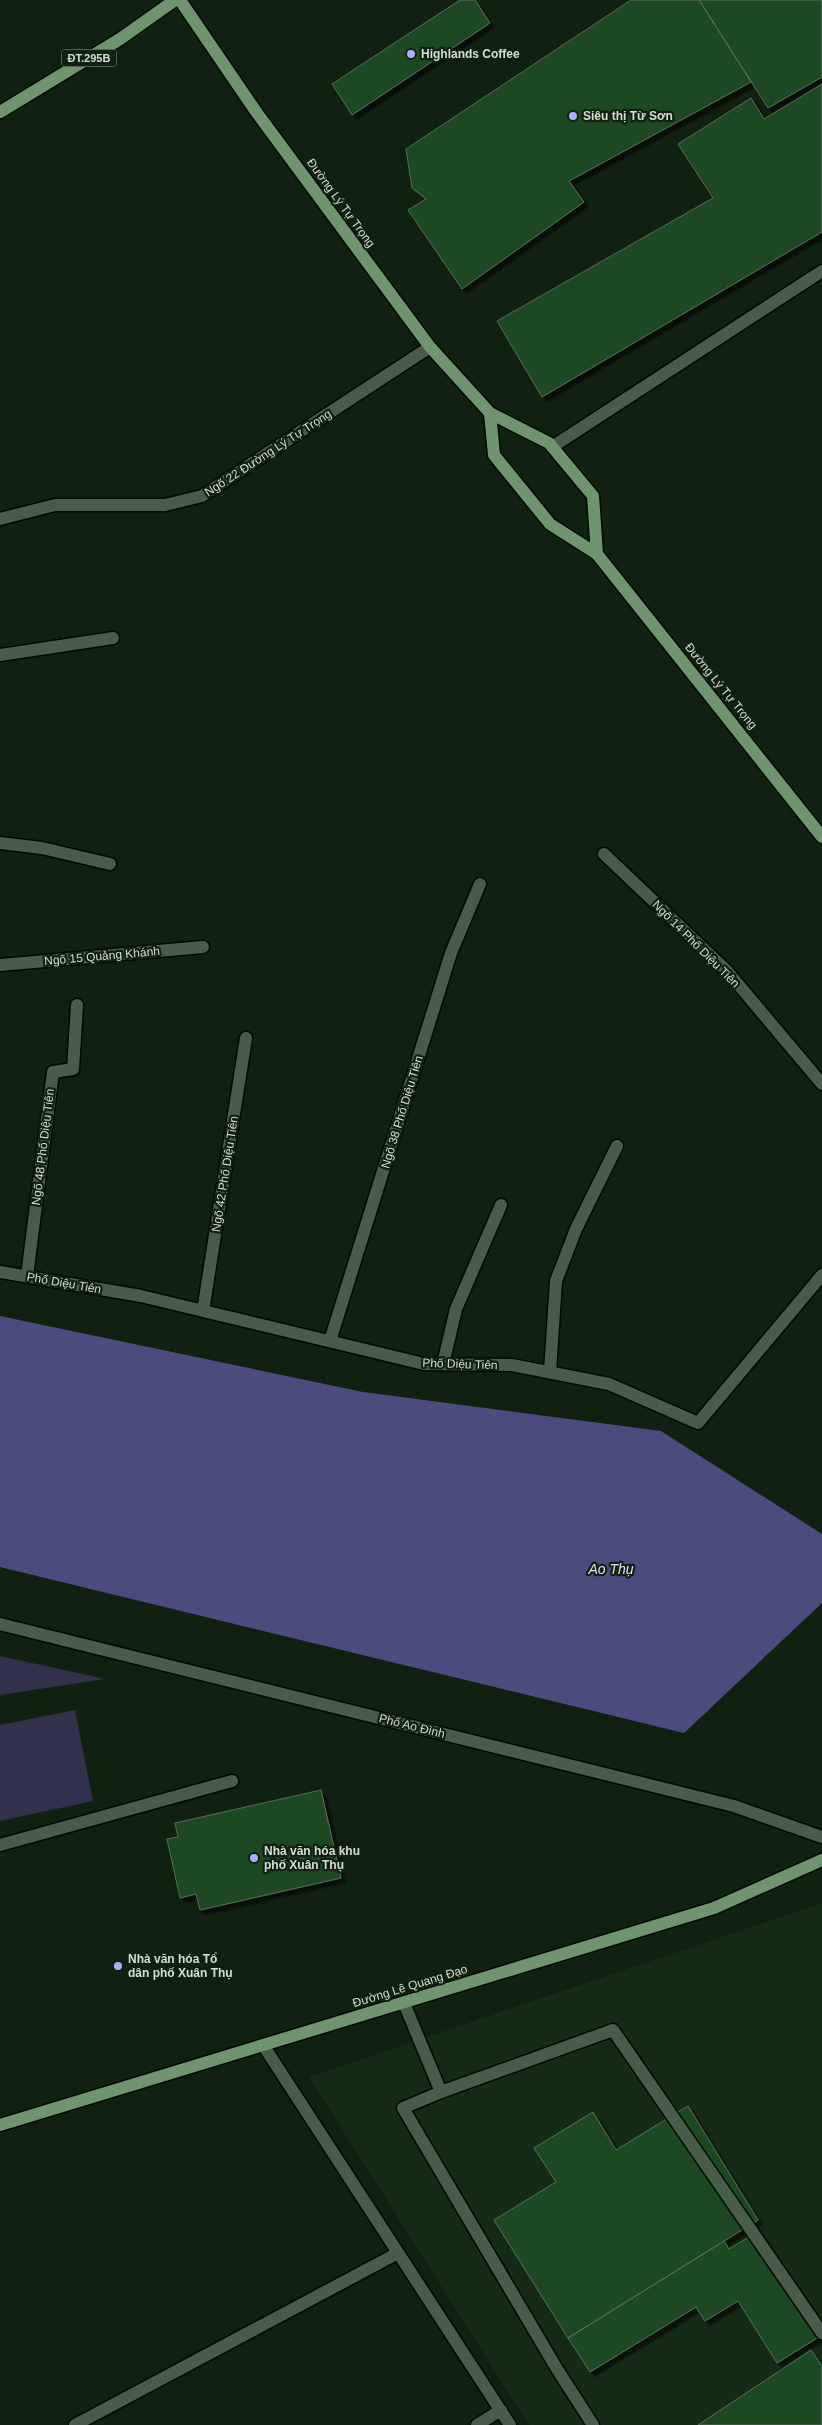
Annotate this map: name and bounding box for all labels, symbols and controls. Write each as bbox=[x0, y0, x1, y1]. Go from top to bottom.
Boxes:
place label: Highlands Coffee bbox=[421, 47, 520, 61]
marker: Highlands Coffee bbox=[405, 48, 417, 60]
road number: ĐT.295B bbox=[62, 49, 116, 66]
place label: Siêu thị Từ Sơn bbox=[583, 109, 673, 123]
marker: Siêu thị Từ Sơn bbox=[567, 110, 579, 122]
street label: Đường Lý Tự Trọng bbox=[304, 156, 378, 250]
street label: Ngõ 22 Đường Lý Tự Trọng bbox=[202, 407, 334, 499]
street label: Đường Lý Tự Trọng bbox=[682, 640, 760, 732]
street label: Ngõ 14 Phố Diệu Tiên bbox=[650, 898, 742, 990]
street label: Ngõ 15 Quảng Khánh bbox=[44, 944, 160, 968]
street label: Ngõ 38 Phố Diệu Tiên bbox=[378, 1054, 426, 1170]
street label: Ngõ 48 Phố Diệu Tiên bbox=[29, 1088, 57, 1206]
street label: Ngõ 42 Phố Diệu Tiên bbox=[209, 1115, 241, 1233]
street label: Phố Diệu Tiên bbox=[26, 1270, 102, 1296]
street label: Phố Diệu Tiên bbox=[422, 1356, 498, 1372]
water label: Ao Thụ bbox=[587, 1561, 634, 1577]
street label: Phố Ao Đình bbox=[378, 1711, 446, 1741]
place label: Nhà văn hóa khu phố Xuân Thụ bbox=[264, 1844, 360, 1872]
marker: Nhà văn hóa khu phố Xuân Thụ bbox=[248, 1852, 260, 1864]
place label: Nhà văn hóa Tổ dân phố Xuân Thụ bbox=[128, 1952, 233, 1980]
marker: Nhà văn hóa Tổ dân phố Xuân Thụ bbox=[112, 1960, 124, 1972]
street label: Đường Lê Quang Đạo bbox=[351, 1962, 469, 2010]

